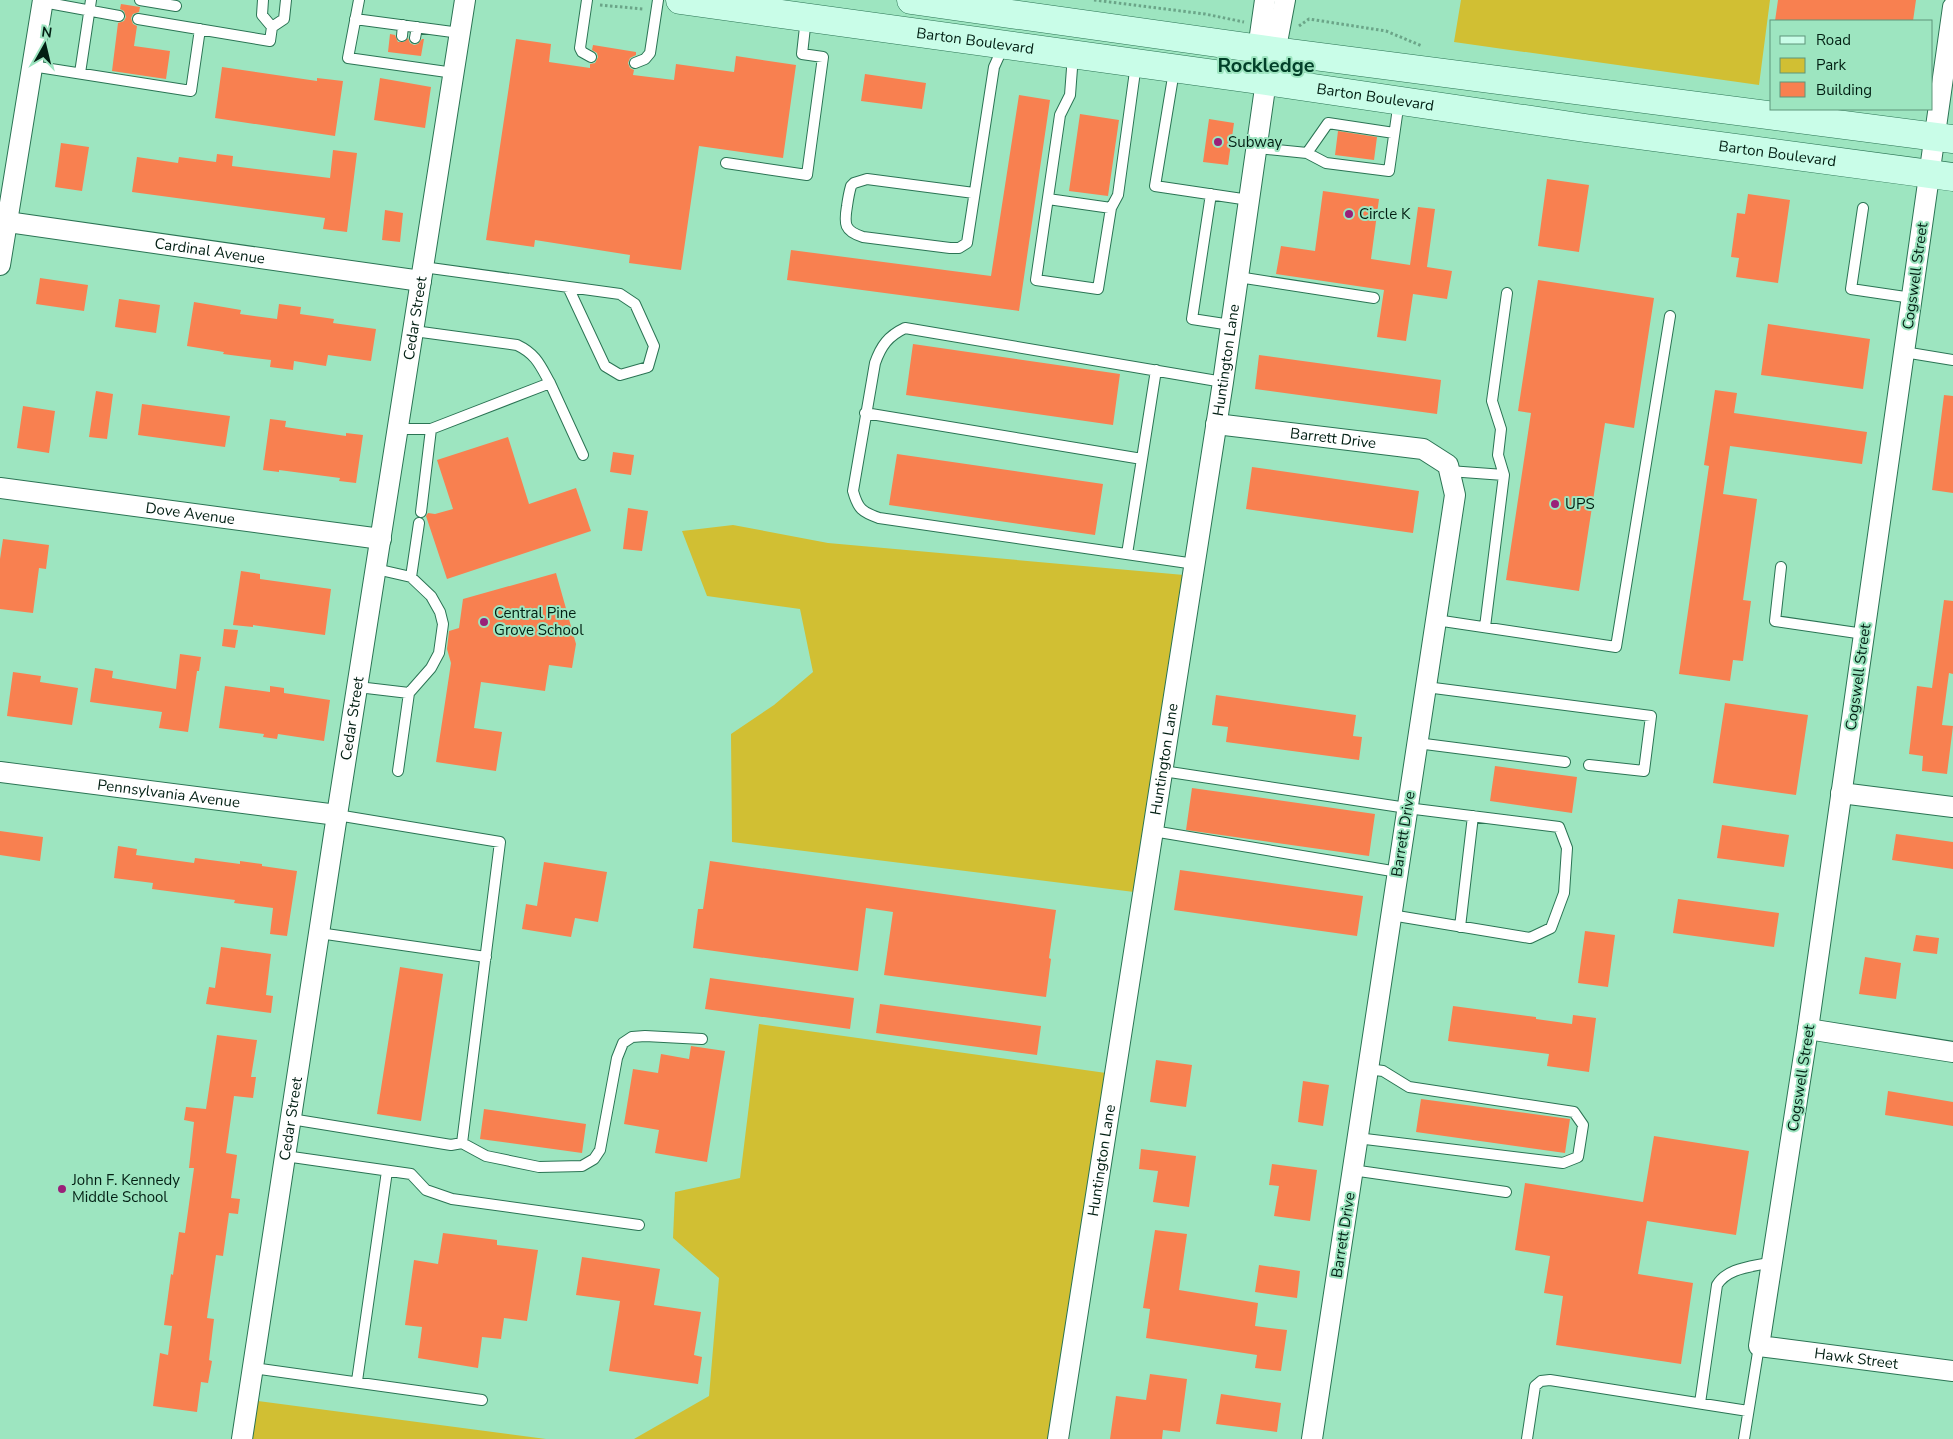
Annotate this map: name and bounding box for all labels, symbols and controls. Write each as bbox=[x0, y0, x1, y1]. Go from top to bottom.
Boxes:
north arrow bbox=[20, 20, 70, 70]
legend bbox=[1770, 20, 1933, 110]
text: N bbox=[40, 22, 53, 43]
street label: Barton Boulevard bbox=[915, 23, 1035, 59]
text: Road bbox=[1816, 30, 1851, 50]
district label: Rockledge bbox=[1217, 52, 1315, 79]
text: Park bbox=[1816, 55, 1846, 75]
street label: Barton Boulevard bbox=[1315, 79, 1435, 116]
text: Building bbox=[1816, 80, 1872, 100]
place label: Subway bbox=[1228, 132, 1283, 152]
marker: Subway bbox=[1212, 136, 1224, 148]
street label: Barton Boulevard bbox=[1717, 136, 1837, 171]
place label: Circle K bbox=[1359, 204, 1411, 224]
marker: Circle K bbox=[1343, 208, 1355, 220]
street label: Cogswell Street bbox=[1898, 220, 1933, 331]
street label: Cardinal Avenue bbox=[153, 233, 266, 269]
street label: Cedar Street bbox=[399, 274, 432, 362]
street label: Huntington Lane bbox=[1208, 303, 1244, 417]
street label: Barrett Drive bbox=[1289, 423, 1377, 453]
place label: UPS bbox=[1565, 494, 1595, 514]
street label: Dove Avenue bbox=[144, 498, 236, 529]
marker: UPS bbox=[1549, 498, 1561, 510]
place label: Central Pine Grove School bbox=[494, 603, 584, 640]
marker: Central Pine Grove School bbox=[478, 616, 490, 628]
street label: Cogswell Street bbox=[1841, 621, 1876, 732]
street label: Cedar Street bbox=[336, 674, 369, 762]
street label: Huntington Lane bbox=[1146, 702, 1183, 817]
street label: Pennsylvania Avenue bbox=[96, 775, 241, 813]
street label: Barrett Drive bbox=[1386, 790, 1420, 878]
street label: Cogswell Street bbox=[1783, 1022, 1819, 1133]
street label: Cedar Street bbox=[275, 1075, 307, 1162]
street label: Huntington Lane bbox=[1083, 1103, 1120, 1218]
place label: John F. Kennedy Middle School bbox=[71, 1170, 180, 1207]
marker: John F. Kennedy Middle School bbox=[56, 1183, 68, 1195]
street label: Barrett Drive bbox=[1326, 1191, 1360, 1279]
street label: Hawk Street bbox=[1813, 1343, 1900, 1374]

